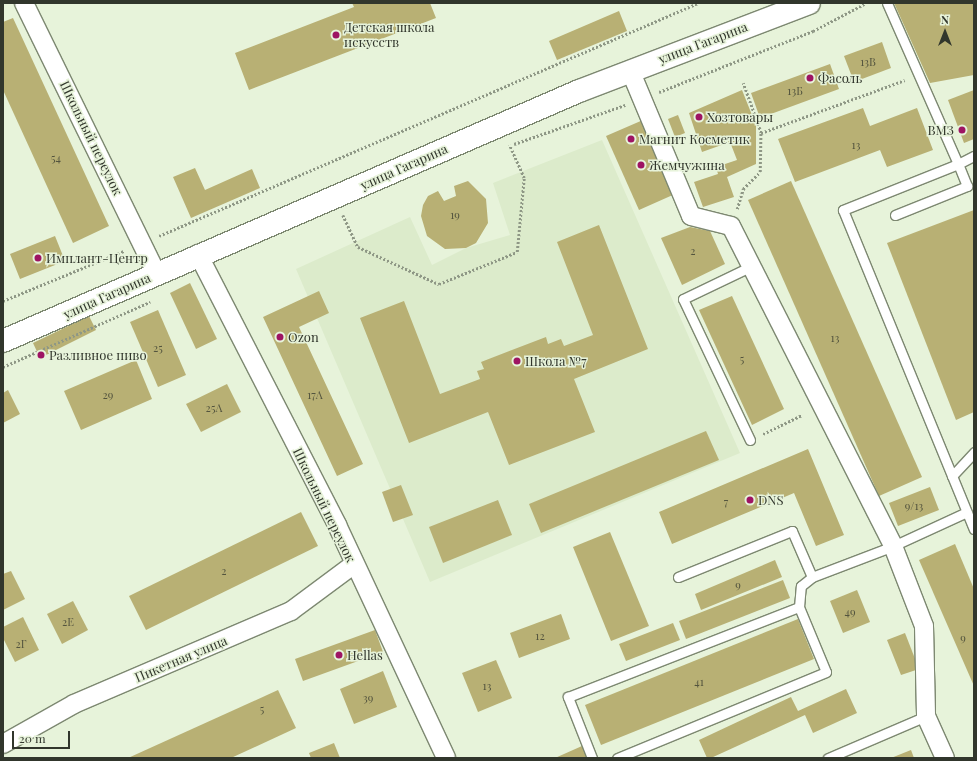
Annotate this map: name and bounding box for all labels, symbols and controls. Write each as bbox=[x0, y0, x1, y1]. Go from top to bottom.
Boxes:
north arrow bbox=[925, 12, 965, 52]
text: N bbox=[941, 12, 949, 27]
street label: улица Гагарина bbox=[656, 19, 750, 67]
place label: Детская школа искусств bbox=[344, 20, 434, 51]
marker: Детская школа искусств bbox=[331, 30, 341, 40]
house number: 13В bbox=[860, 55, 876, 69]
place label: Фасоль bbox=[818, 70, 862, 86]
marker: Фасоль bbox=[805, 73, 815, 83]
street label: Школьный переулок bbox=[57, 78, 125, 198]
house number: 13Б bbox=[787, 84, 803, 98]
place label: Хозтовары bbox=[707, 109, 773, 125]
marker: Хозтовары bbox=[694, 112, 704, 122]
place label: ВМЗ bbox=[928, 122, 954, 138]
marker: ВМЗ bbox=[957, 125, 967, 135]
place label: Магнит Косметик bbox=[639, 131, 750, 147]
marker: Магнит Косметик bbox=[626, 134, 636, 144]
house number: 13 bbox=[852, 138, 860, 152]
street label: улица Гагарина bbox=[358, 141, 450, 193]
house number: 54 bbox=[51, 151, 61, 165]
place label: Жемчужина bbox=[649, 157, 725, 173]
marker: Жемчужина bbox=[636, 160, 646, 170]
house number: 19 bbox=[450, 208, 460, 222]
house number: 2 bbox=[690, 244, 696, 258]
place label: Имплант-Центр bbox=[46, 250, 148, 266]
marker: Имплант-Центр bbox=[33, 253, 43, 263]
street label: улица Гагарина bbox=[61, 270, 153, 322]
place label: Ozon bbox=[288, 329, 319, 345]
house number: 13 bbox=[831, 331, 839, 345]
marker: Ozon bbox=[275, 332, 285, 342]
house number: 25 bbox=[153, 341, 163, 355]
place label: Разливное пиво bbox=[49, 347, 147, 363]
marker: Разливное пиво bbox=[36, 350, 46, 360]
house number: 5 bbox=[740, 352, 744, 366]
place label: Школа №7 bbox=[525, 353, 586, 369]
marker: Школа №7 bbox=[512, 356, 522, 366]
house number: 29 bbox=[103, 388, 113, 402]
house number: 17А bbox=[307, 388, 323, 402]
house number: 25А bbox=[206, 401, 222, 415]
street label: Школьный переулок bbox=[290, 445, 358, 565]
place label: DNS bbox=[758, 492, 783, 508]
house number: 7 bbox=[724, 495, 728, 509]
marker: DNS bbox=[745, 495, 755, 505]
house number: 9/13 bbox=[905, 499, 923, 513]
house number: 2 bbox=[221, 564, 227, 578]
house number: 9 bbox=[735, 578, 741, 592]
house number: 49 bbox=[844, 605, 856, 619]
house number: 2Е bbox=[62, 615, 74, 629]
house number: 12 bbox=[535, 629, 545, 643]
house number: 9 bbox=[960, 631, 966, 645]
street label: Пикетная улица bbox=[133, 633, 229, 685]
house number: 2Г bbox=[15, 637, 27, 651]
place label: Hellas bbox=[347, 647, 383, 663]
marker: Hellas bbox=[334, 650, 344, 660]
house number: 41 bbox=[694, 675, 704, 689]
house number: 13 bbox=[483, 679, 491, 693]
house number: 39 bbox=[363, 691, 373, 705]
house number: 5 bbox=[260, 702, 264, 716]
scale bar bbox=[14, 723, 72, 749]
text: 20 m bbox=[19, 730, 46, 746]

